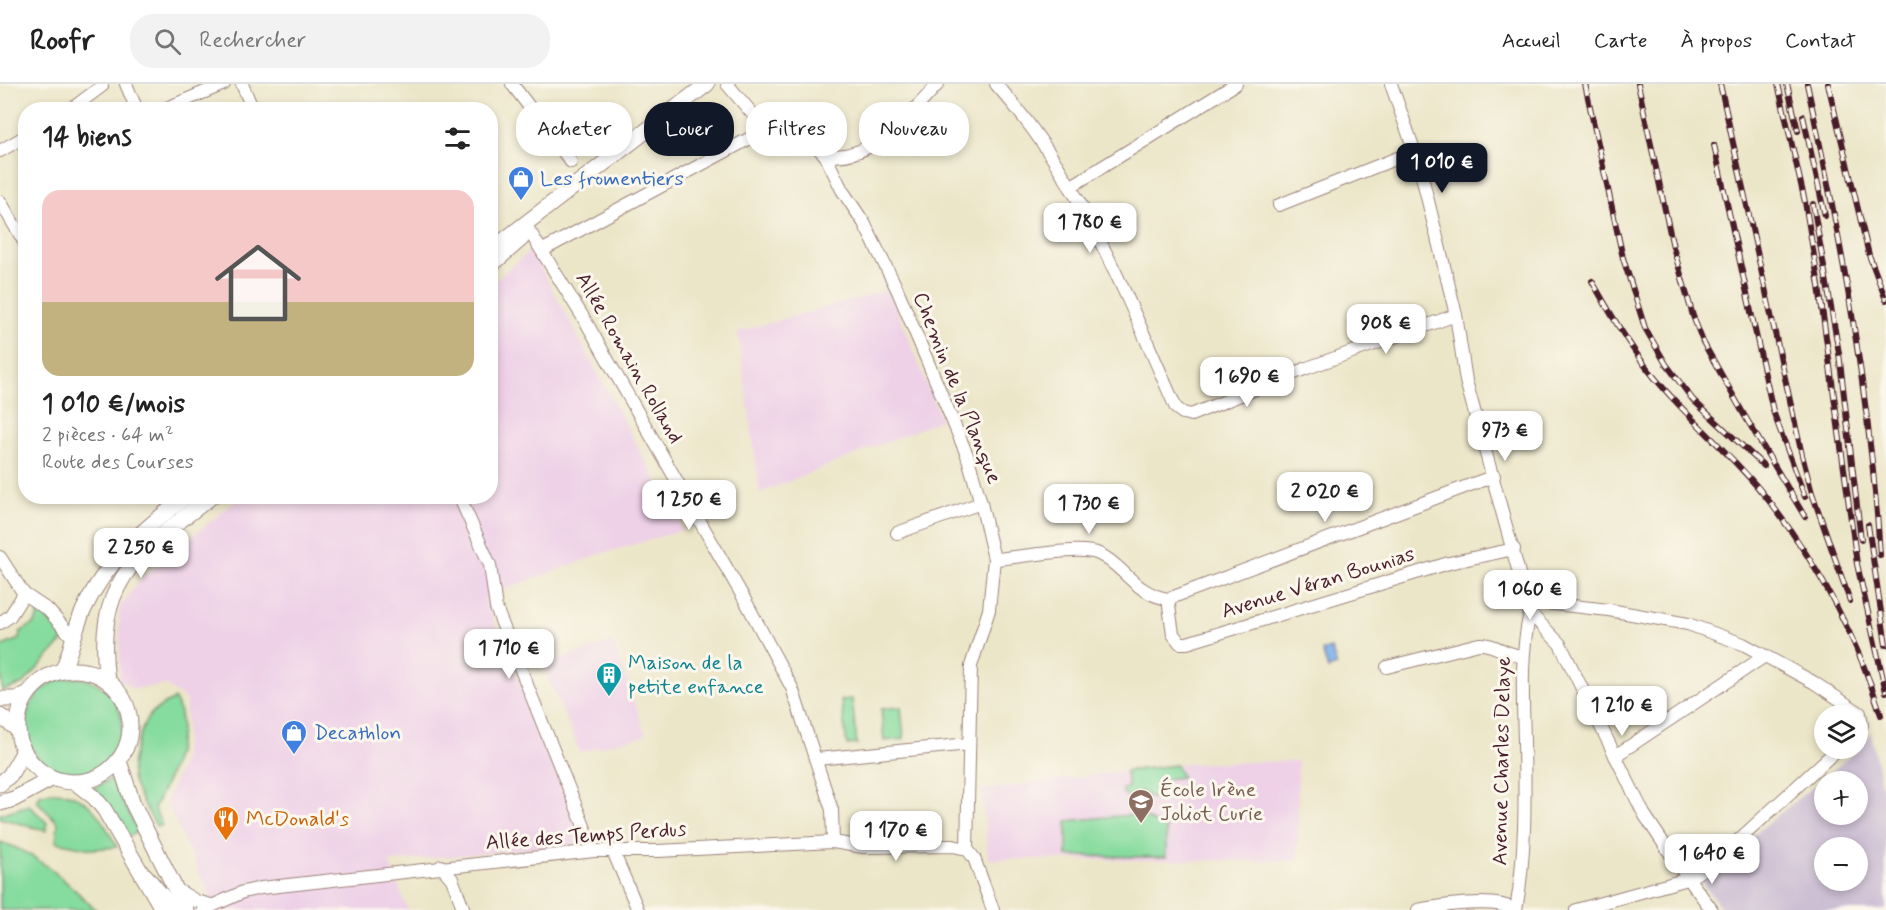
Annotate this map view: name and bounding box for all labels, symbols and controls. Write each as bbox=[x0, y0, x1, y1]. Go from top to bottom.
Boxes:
search box bbox=[130, 14, 550, 68]
text: Roofr bbox=[30, 23, 94, 60]
icon: search bbox=[151, 25, 184, 58]
text: Rechercher bbox=[199, 27, 306, 55]
text: Accueil bbox=[1502, 27, 1561, 55]
text: Carte bbox=[1594, 27, 1648, 55]
text: À propos bbox=[1681, 27, 1752, 55]
text: Contact bbox=[1785, 27, 1856, 55]
chip: Acheter bbox=[516, 102, 632, 156]
chip: Louer bbox=[644, 102, 734, 156]
chip: Filtres bbox=[746, 102, 847, 156]
chip: Nouveau bbox=[859, 102, 969, 156]
text: 14 biens bbox=[42, 121, 132, 155]
icon: filters bbox=[441, 122, 474, 155]
pin: 1 010 € bbox=[1387, 143, 1497, 194]
text: 1 010 € bbox=[1410, 149, 1474, 176]
shop icon: Les fromentiers bbox=[506, 164, 536, 202]
place label: Les fromentiers bbox=[540, 165, 684, 193]
pin: 1 780 € bbox=[1035, 203, 1145, 254]
text: 1 780 € bbox=[1058, 209, 1122, 236]
icon: home bbox=[204, 229, 312, 337]
street label: Allée Romain Rolland bbox=[569, 267, 689, 449]
street label: Chemin de la Planque bbox=[906, 288, 1008, 488]
pin: 908 € bbox=[1344, 304, 1428, 355]
text: 908 € bbox=[1361, 310, 1411, 337]
pin: 1 690 € bbox=[1192, 357, 1302, 408]
text: 1 690 € bbox=[1214, 363, 1280, 390]
text: 1 010 €/mois bbox=[42, 388, 185, 422]
pin: 973 € bbox=[1463, 411, 1547, 462]
text: 973 € bbox=[1482, 417, 1528, 444]
text: 2 pièces · 64 m² bbox=[42, 422, 174, 449]
text: Route des Courses bbox=[42, 449, 194, 476]
pin: 2 020 € bbox=[1270, 472, 1380, 523]
text: 2 020 € bbox=[1291, 478, 1359, 505]
pin: 1 250 € bbox=[634, 480, 744, 531]
pin: 1 730 € bbox=[1034, 484, 1144, 535]
text: 1 250 € bbox=[656, 486, 722, 513]
text: 1 730 € bbox=[1058, 490, 1120, 517]
pin: 2 250 € bbox=[86, 528, 196, 579]
text: 2 250 € bbox=[108, 534, 174, 561]
street label: Avenue Véran Bounias bbox=[1218, 540, 1418, 626]
pin: 1 060 € bbox=[1475, 570, 1585, 621]
text: 1 060 € bbox=[1498, 576, 1562, 603]
pin: 1 710 € bbox=[454, 629, 564, 680]
text: 1 710 € bbox=[478, 635, 540, 662]
place label: Maison de la petite enfance bbox=[628, 649, 764, 701]
street label: Avenue Charles Delaye bbox=[1486, 656, 1518, 866]
building icon: Maison de la petite enfance bbox=[594, 660, 624, 698]
pin: 1 210 € bbox=[1567, 686, 1677, 737]
text: 1 210 € bbox=[1591, 692, 1653, 719]
map controls bbox=[1814, 705, 1868, 891]
button: layers bbox=[1814, 705, 1868, 759]
shop icon: Decathlon bbox=[279, 718, 309, 756]
place label: Decathlon bbox=[314, 719, 401, 747]
button: + bbox=[1814, 771, 1868, 825]
place label: École Irène Joliot Curie bbox=[1160, 776, 1263, 828]
school or university icon: École Irène Joliot Curie bbox=[1126, 787, 1156, 825]
restaurant icon: McDonald's bbox=[211, 804, 241, 842]
place label: McDonald's bbox=[246, 805, 349, 833]
pin: 1 170 € bbox=[841, 811, 951, 862]
street label: Allée des Temps Perdus bbox=[485, 815, 687, 857]
text: 1 170 € bbox=[864, 817, 928, 844]
pin: 1 640 € bbox=[1657, 834, 1767, 885]
button: − bbox=[1814, 837, 1868, 891]
text: 1 640 € bbox=[1679, 840, 1745, 867]

